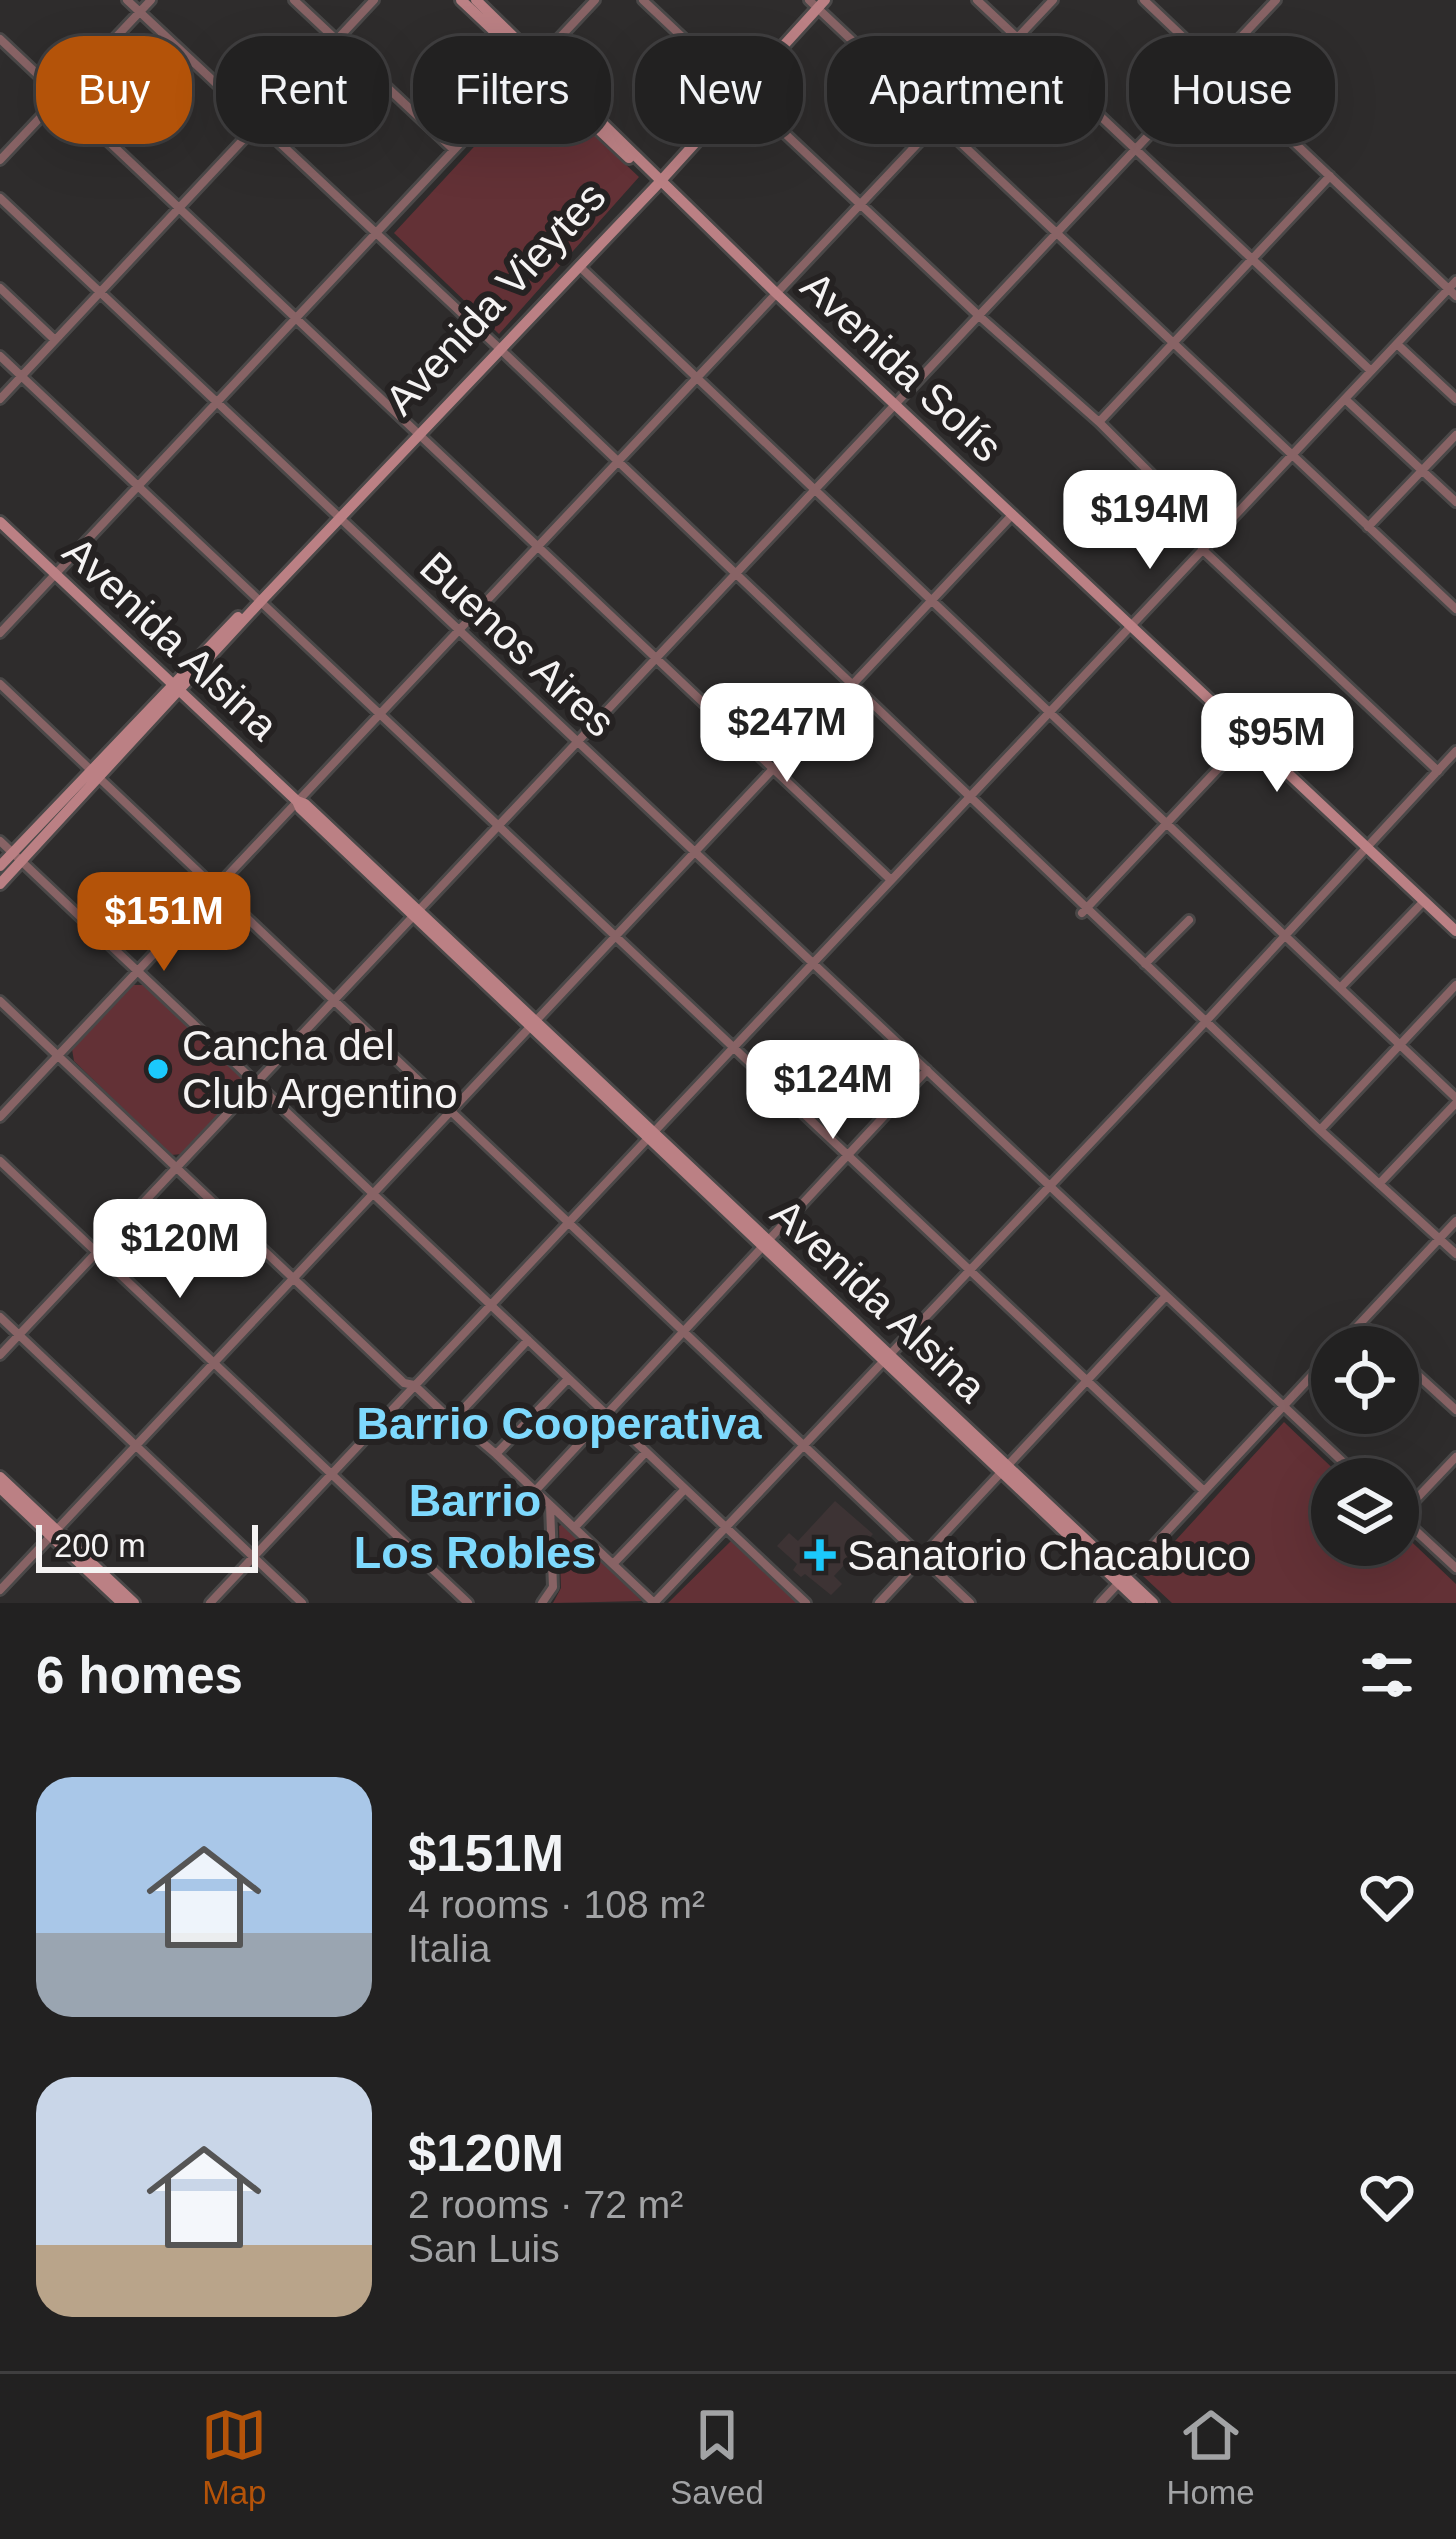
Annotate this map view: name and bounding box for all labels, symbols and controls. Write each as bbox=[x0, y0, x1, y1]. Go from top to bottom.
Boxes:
chip: Buy bbox=[36, 36, 192, 144]
chip: Rent bbox=[216, 36, 389, 144]
chip: Filters bbox=[413, 36, 611, 144]
chip: New bbox=[635, 36, 803, 144]
chip: Apartment bbox=[827, 36, 1105, 144]
chip: House bbox=[1129, 36, 1335, 144]
street label: Avenida Vieytes bbox=[376, 173, 615, 424]
street label: Avenida Solís bbox=[792, 262, 1011, 471]
pin: $194M bbox=[1066, 470, 1234, 572]
text: $194M bbox=[1090, 487, 1210, 530]
street label: Avenida Alsina bbox=[54, 527, 288, 750]
street label: Buenos Aires bbox=[411, 543, 624, 746]
pin: $247M bbox=[703, 683, 871, 785]
pin: $95M bbox=[1206, 693, 1348, 795]
text: $247M bbox=[727, 700, 847, 743]
text: $95M bbox=[1228, 710, 1326, 753]
pin: $151M bbox=[80, 872, 248, 974]
text: $151M bbox=[104, 889, 224, 932]
place label: Cancha del Club Argentino bbox=[182, 1022, 458, 1117]
pin: $124M bbox=[749, 1040, 917, 1142]
marker: Cancha del Club Argentino bbox=[145, 1056, 171, 1082]
text: $124M bbox=[773, 1057, 893, 1100]
street label: Avenida Alsina bbox=[762, 1189, 996, 1412]
pin: $120M bbox=[96, 1199, 264, 1301]
text: $120M bbox=[120, 1216, 240, 1259]
map controls bbox=[1311, 1326, 1419, 1566]
button: locate bbox=[1311, 1326, 1419, 1434]
district label: Barrio Cooperativa bbox=[356, 1398, 763, 1449]
button: layers bbox=[1311, 1458, 1419, 1566]
district label: Barrio Los Robles bbox=[354, 1475, 596, 1578]
scale bar bbox=[36, 1519, 258, 1572]
text: 200 m bbox=[54, 1527, 146, 1564]
place label: Sanatorio Chacabuco bbox=[847, 1532, 1251, 1579]
marker: Sanatorio Chacabuco bbox=[804, 1539, 836, 1571]
icon: filters bbox=[1354, 1642, 1420, 1708]
text: 6 homes bbox=[36, 1647, 243, 1704]
icon: home bbox=[132, 1825, 276, 1969]
text: $151M bbox=[408, 1825, 564, 1882]
icon: heart bbox=[1354, 1864, 1420, 1930]
text: 4 rooms · 108 m² bbox=[408, 1883, 705, 1926]
text: Italia bbox=[408, 1927, 490, 1970]
icon: home bbox=[132, 2125, 276, 2269]
text: $120M bbox=[408, 2125, 564, 2182]
icon: heart bbox=[1354, 2164, 1420, 2230]
text: 2 rooms · 72 m² bbox=[408, 2183, 683, 2226]
text: San Luis bbox=[408, 2227, 560, 2270]
tab: Map bbox=[201, 2402, 267, 2512]
tab: Saved bbox=[670, 2402, 764, 2512]
tab: Home bbox=[1167, 2402, 1255, 2512]

